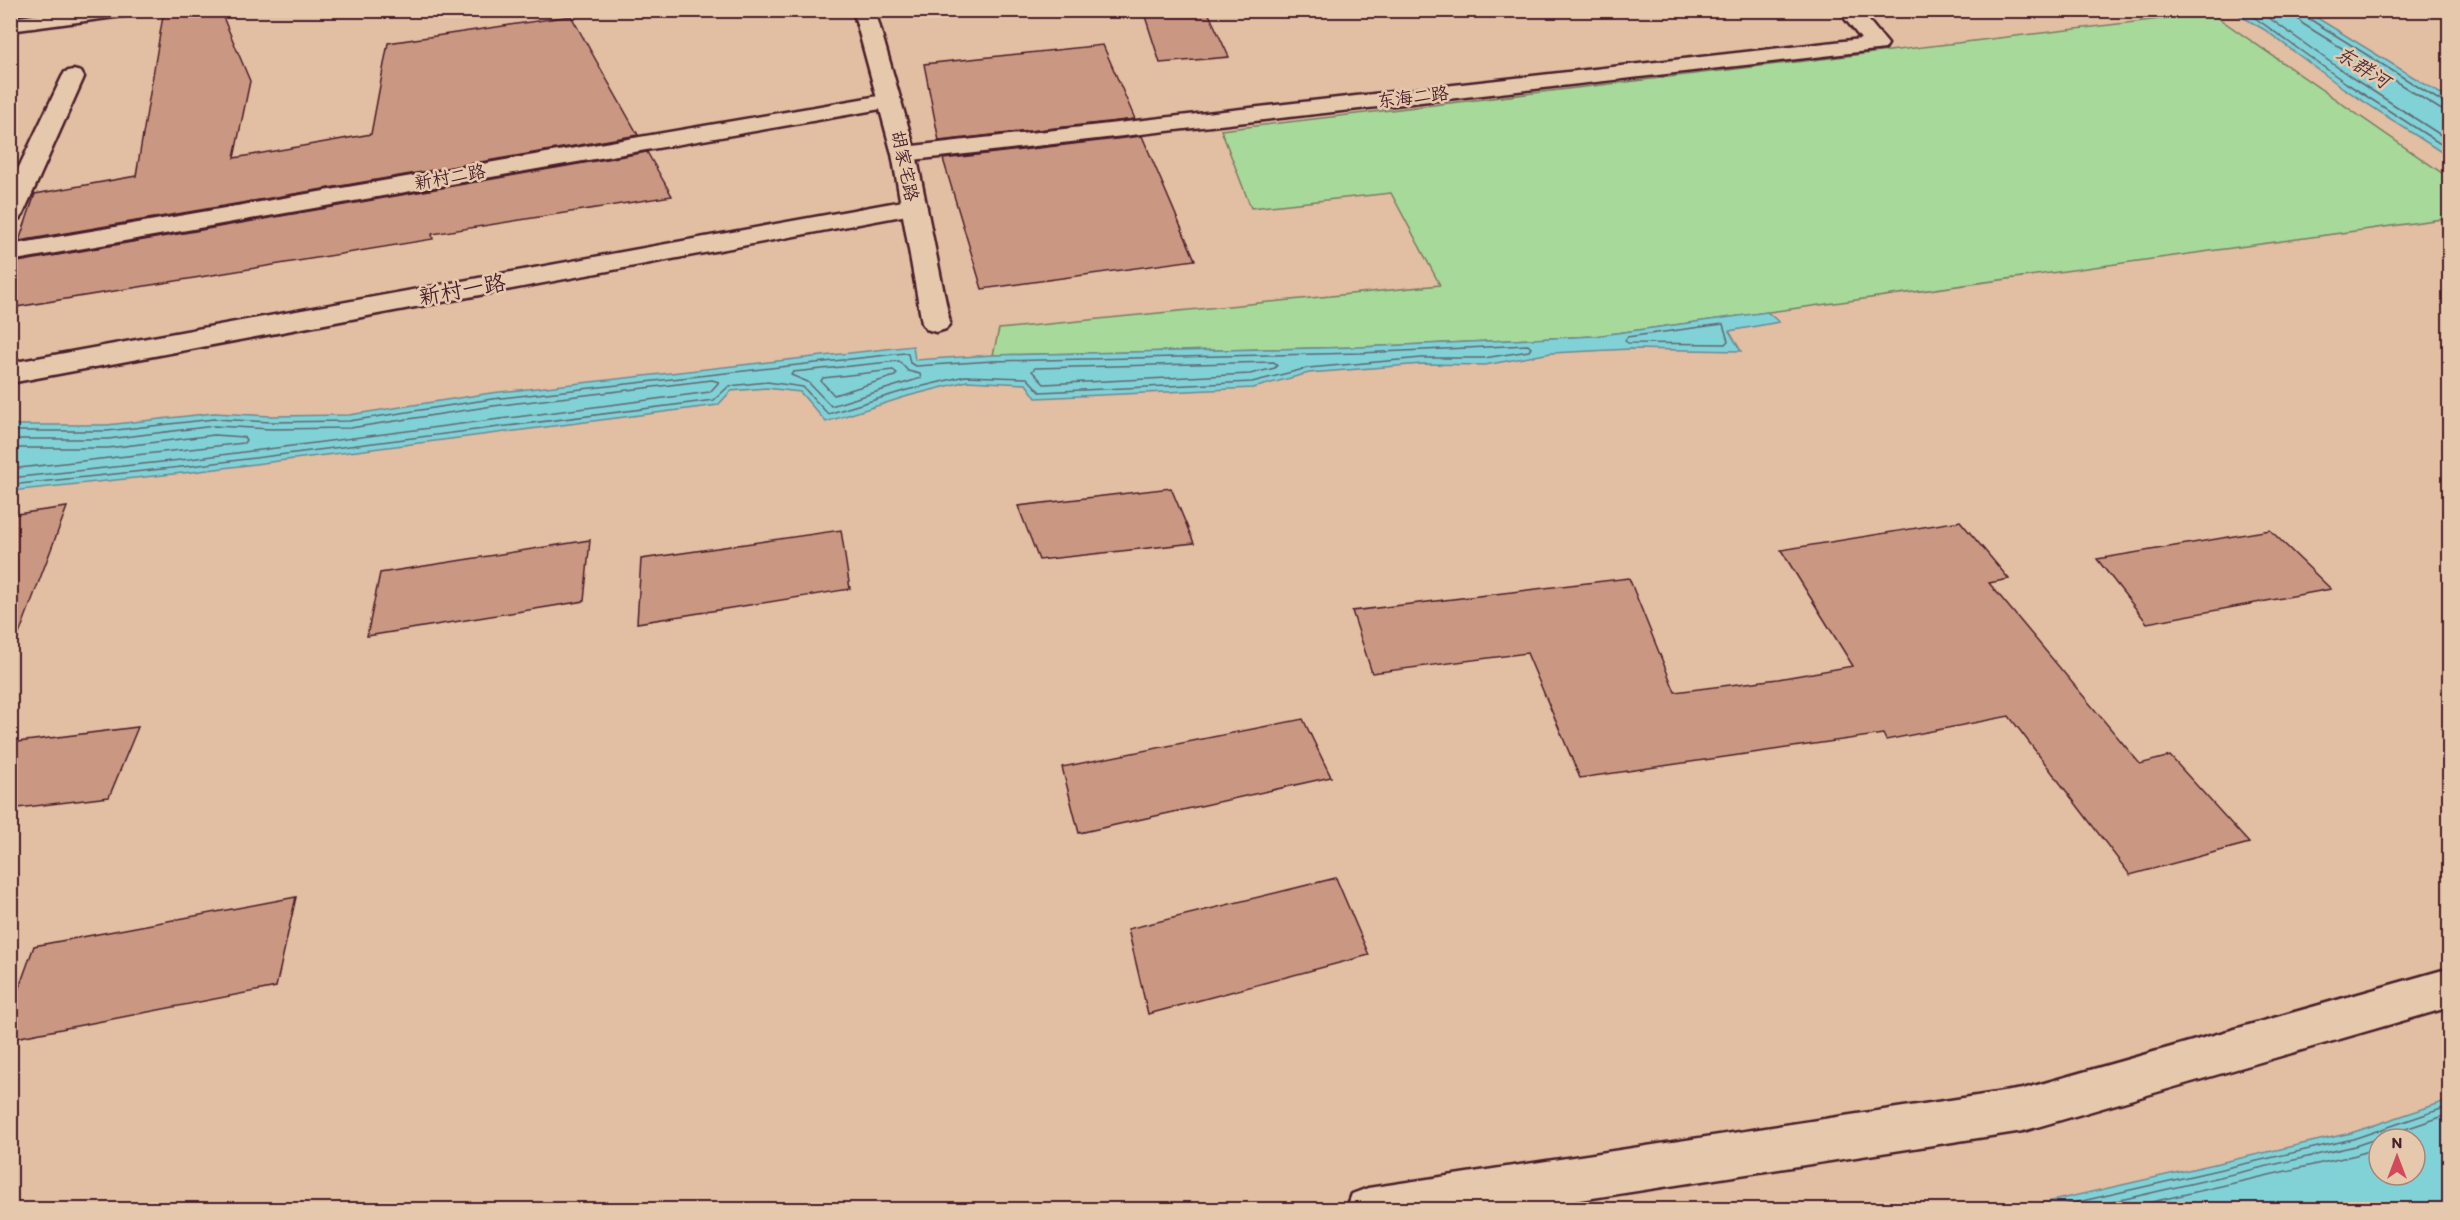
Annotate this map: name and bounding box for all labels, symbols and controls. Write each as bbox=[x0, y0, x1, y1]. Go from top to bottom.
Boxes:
water label: 东群河 bbox=[2331, 41, 2397, 95]
street label: 东海二路 bbox=[1376, 82, 1450, 112]
street label: 胡家宅路 bbox=[887, 128, 923, 204]
street label: 新村二路 bbox=[413, 160, 487, 194]
street label: 新村一路 bbox=[416, 269, 508, 310]
north arrow bbox=[2367, 1127, 2427, 1187]
text: N bbox=[2392, 1133, 2402, 1152]

